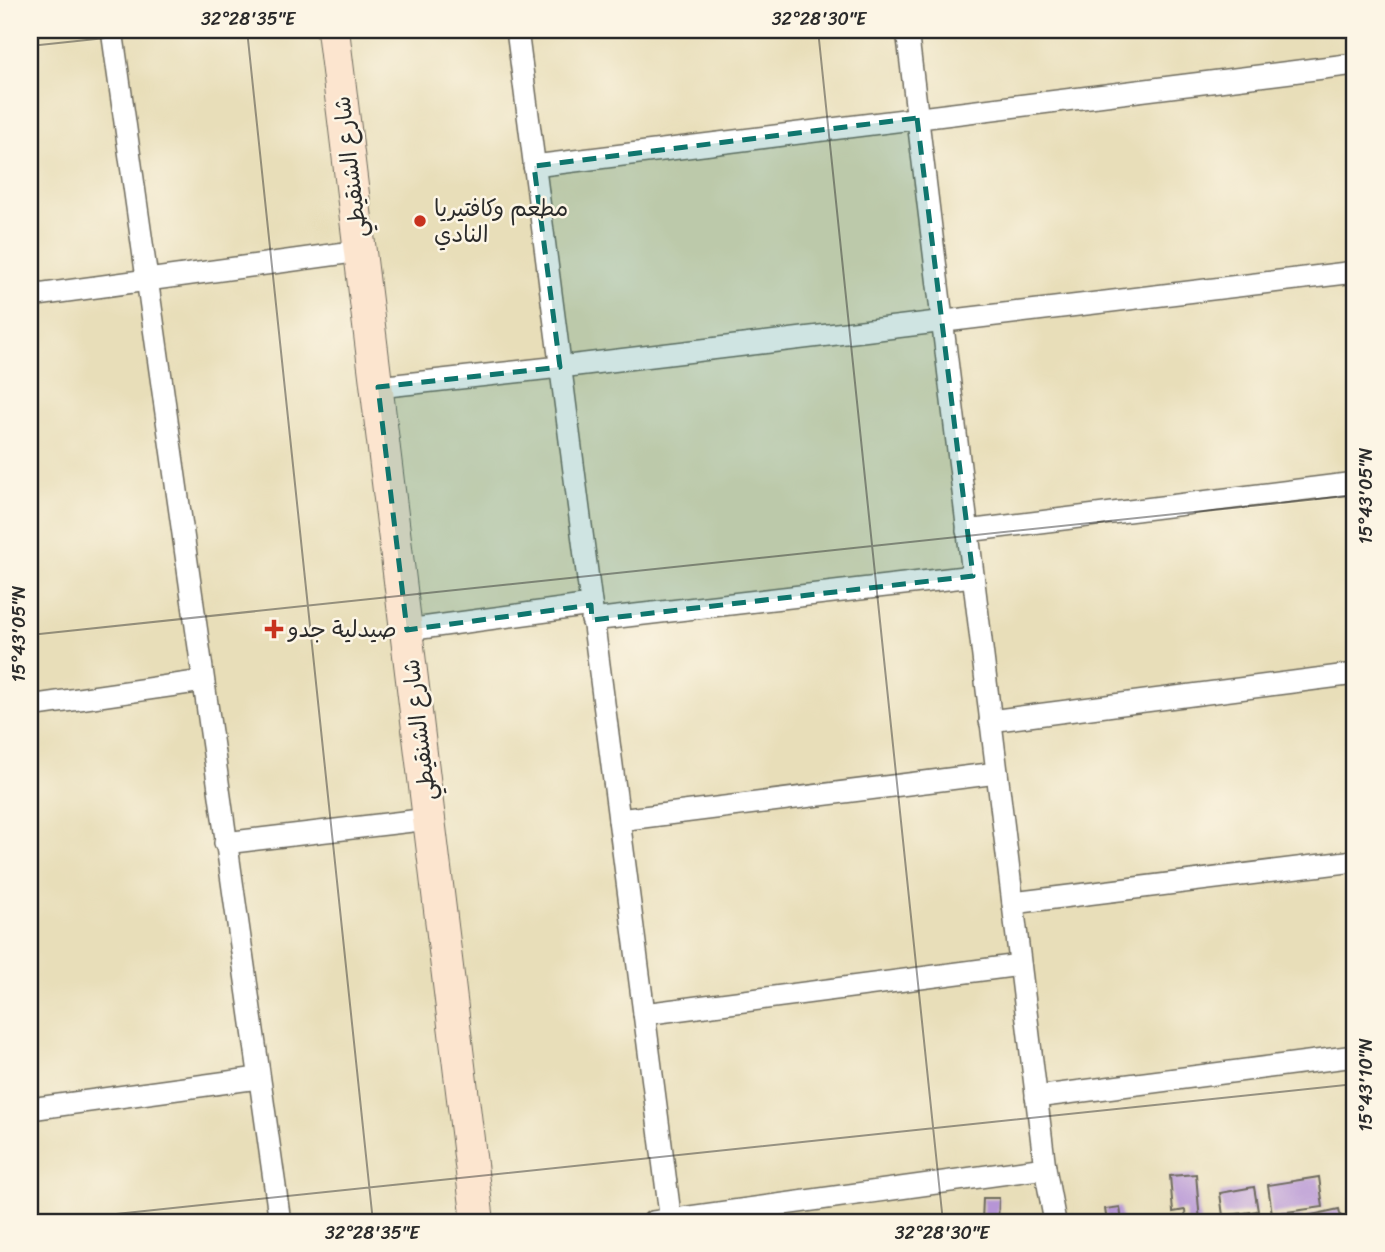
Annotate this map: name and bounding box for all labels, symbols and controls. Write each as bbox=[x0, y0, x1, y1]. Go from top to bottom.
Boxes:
text: 32°28'35"E bbox=[201, 3, 296, 35]
text: 32°28'30"E bbox=[772, 3, 867, 35]
street label: شارع الشنقيطي bbox=[321, 94, 380, 240]
place label: مطعم وكافتيريا النادي bbox=[434, 188, 568, 255]
marker: مطعم وكافتيريا النادي bbox=[412, 213, 428, 229]
text: 15°43'05"N bbox=[1350, 447, 1382, 544]
text: 15°43'05"N bbox=[3, 585, 35, 682]
place label: صيدلية جدو bbox=[287, 609, 397, 650]
marker: صيدلية جدو bbox=[266, 621, 282, 637]
street label: شارع الشنقيطي bbox=[390, 657, 449, 803]
text: 15°43'10"N bbox=[1350, 1038, 1382, 1132]
text: 32°28'35"E bbox=[325, 1217, 420, 1249]
text: 32°28'30"E bbox=[895, 1217, 990, 1249]

